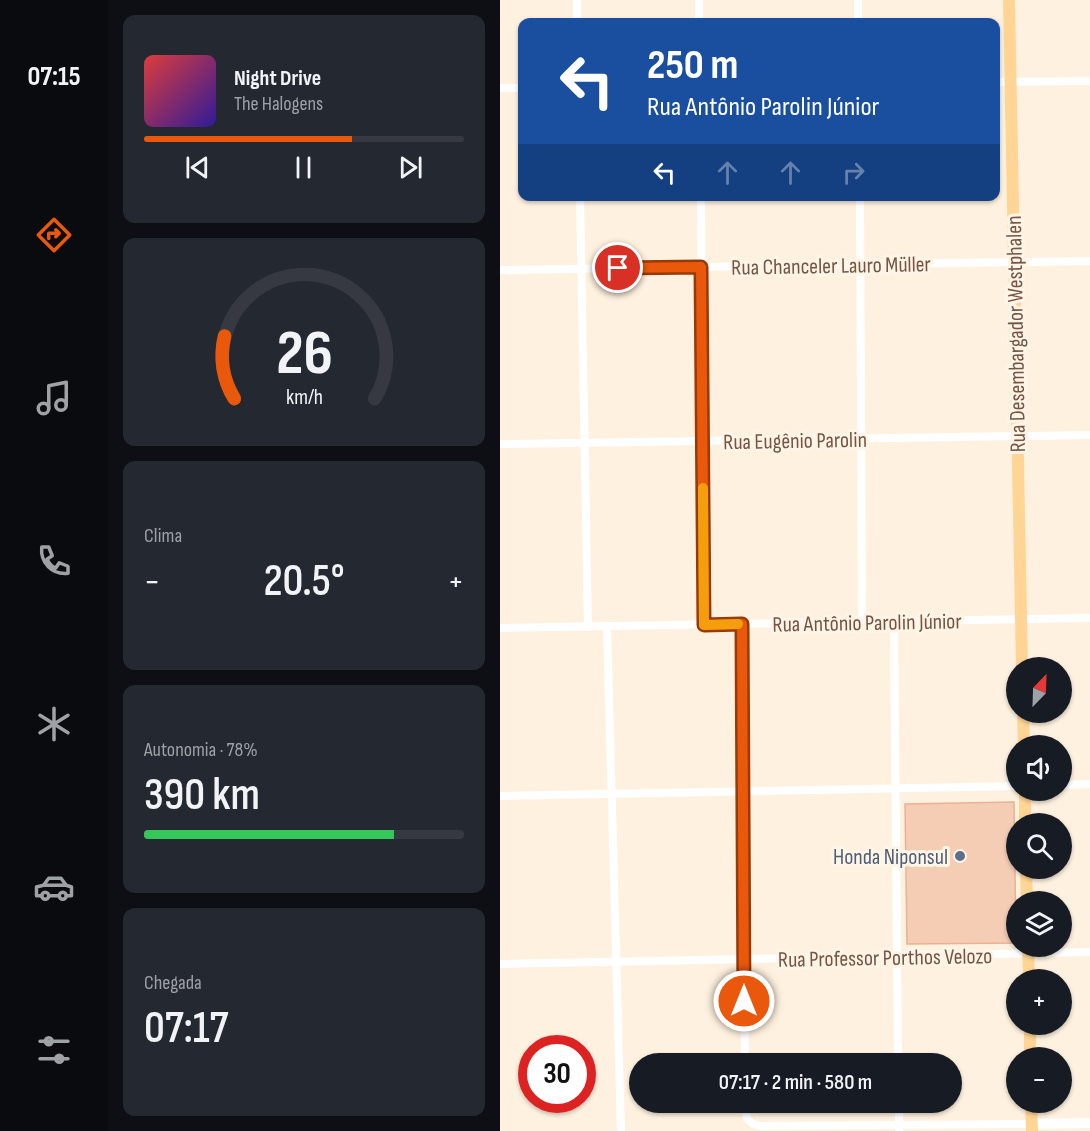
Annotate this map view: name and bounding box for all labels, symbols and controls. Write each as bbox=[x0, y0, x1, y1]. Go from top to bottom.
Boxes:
text: 250 m bbox=[647, 40, 738, 91]
icon: left bbox=[548, 42, 626, 120]
text: 07:15 bbox=[28, 61, 81, 93]
text: Night Drive bbox=[234, 65, 321, 92]
text: Rua Antônio Parolin Júnior bbox=[647, 91, 879, 123]
text: The Halogens bbox=[234, 92, 323, 116]
icon: previous bbox=[181, 151, 214, 184]
icon: pause bbox=[287, 151, 320, 184]
icon: next bbox=[394, 151, 427, 184]
icon: left bbox=[648, 156, 681, 189]
icon: ahead bbox=[711, 156, 744, 189]
icon: ahead bbox=[774, 156, 807, 189]
icon: right bbox=[837, 156, 870, 189]
icon: directions bbox=[33, 214, 75, 256]
street label: Rua Desembargador Westphalen bbox=[1001, 215, 1032, 453]
pin bbox=[592, 242, 643, 293]
icon: arrive bbox=[601, 251, 634, 284]
street label: Rua Chanceler Lauro Müller bbox=[731, 251, 931, 282]
text: 26 bbox=[276, 317, 332, 392]
icon: music bbox=[33, 377, 75, 419]
text: km/h bbox=[285, 386, 323, 411]
street label: Rua Eugênio Parolin bbox=[723, 427, 867, 456]
text: Clima bbox=[144, 524, 182, 548]
icon: phone bbox=[33, 540, 75, 582]
text: 20.5° bbox=[263, 554, 345, 609]
text: − bbox=[144, 562, 160, 602]
text: + bbox=[448, 562, 464, 602]
street label: Rua Antônio Parolin Júnior bbox=[772, 608, 962, 639]
north arrow bbox=[1006, 657, 1072, 723]
map controls bbox=[1006, 657, 1072, 1113]
icon: climate bbox=[33, 703, 75, 745]
button: sound bbox=[1006, 735, 1072, 801]
text: Autonomia · 78% bbox=[144, 738, 258, 762]
text: 390 km bbox=[144, 768, 260, 823]
button: search bbox=[1006, 813, 1072, 879]
place label: Honda Niponsul bbox=[833, 844, 948, 871]
marker: Honda Niponsul bbox=[953, 849, 967, 863]
icon: car bbox=[33, 866, 75, 908]
button: layers bbox=[1006, 891, 1072, 957]
street label: Rua Professor Porthos Velozo bbox=[778, 943, 992, 974]
position arrow bbox=[712, 969, 776, 1033]
button: + bbox=[1006, 969, 1072, 1035]
text: Chegada bbox=[144, 971, 202, 995]
text: 07:17 bbox=[144, 1001, 228, 1056]
icon: filters bbox=[33, 1029, 75, 1071]
speed limit sign: 30 bbox=[518, 1035, 596, 1113]
button: − bbox=[1006, 1047, 1072, 1113]
text: 07:17 · 2 min · 580 m bbox=[719, 1069, 872, 1096]

